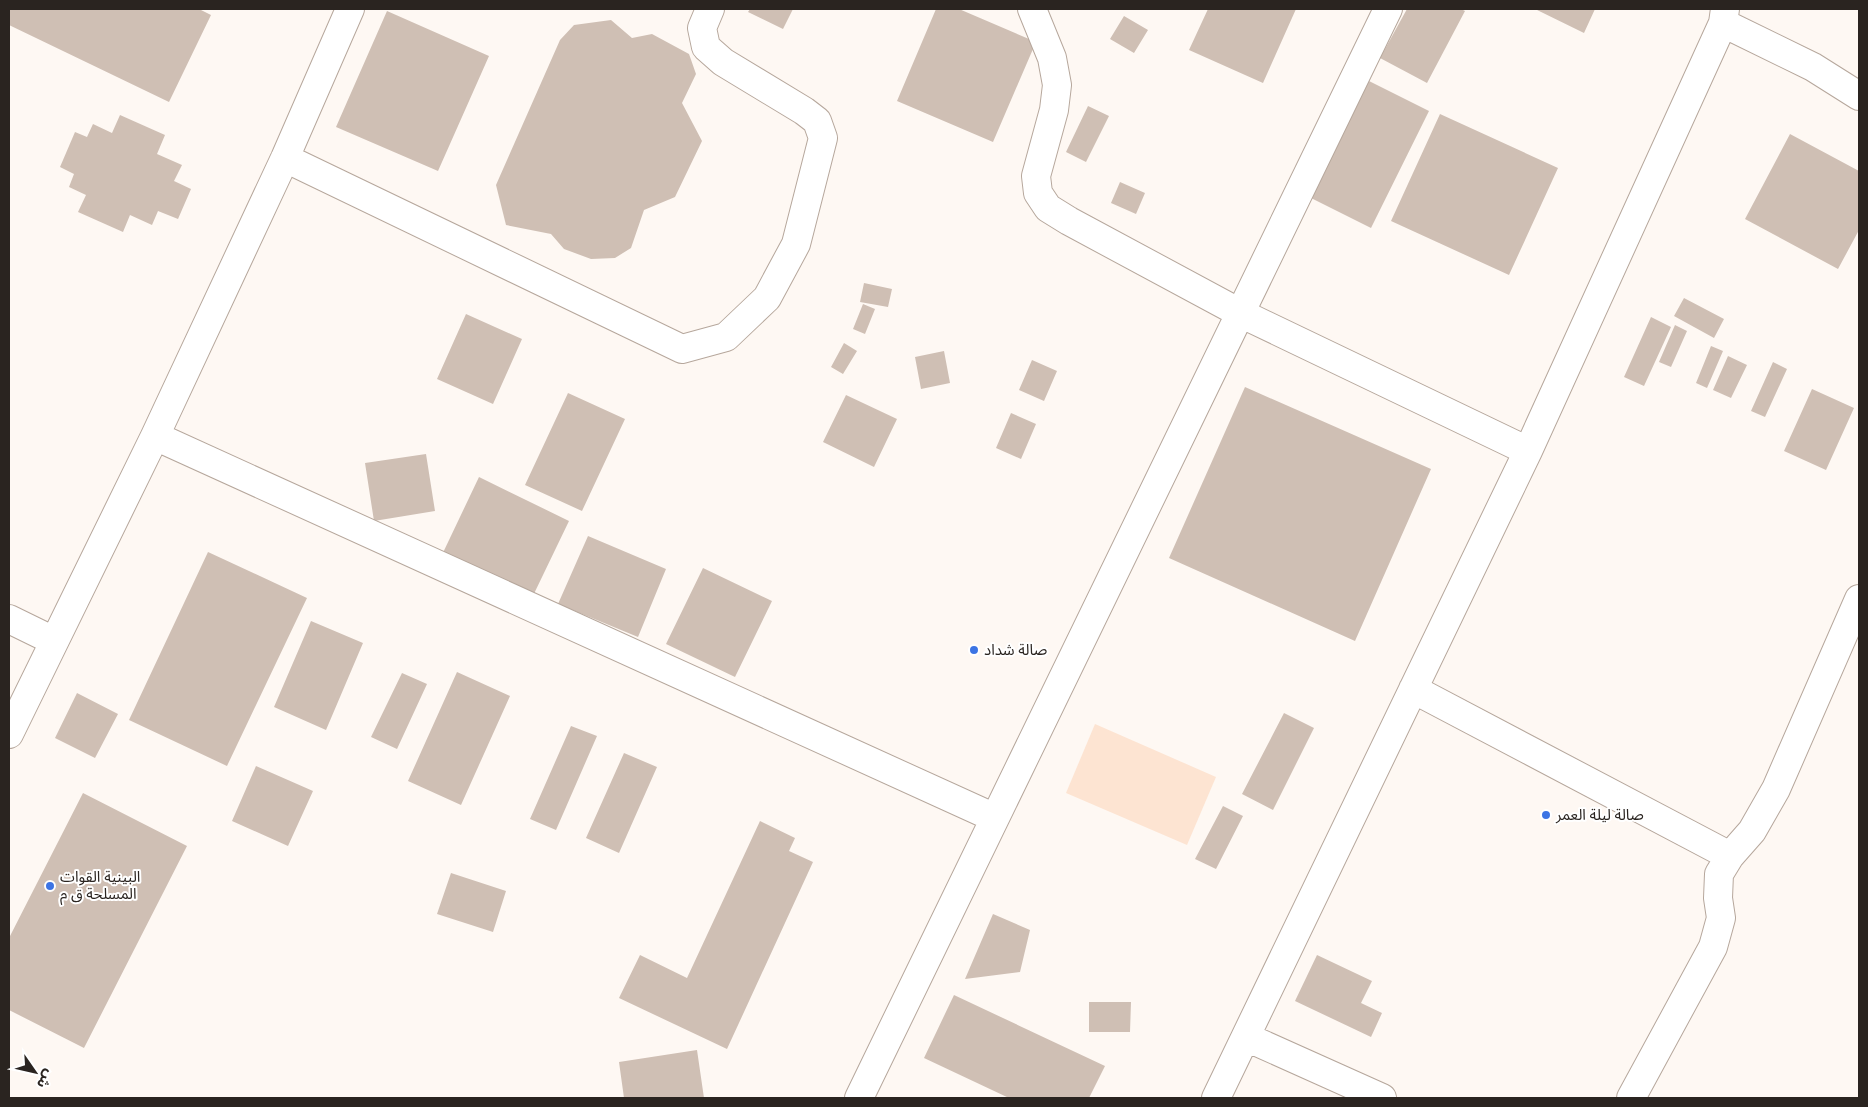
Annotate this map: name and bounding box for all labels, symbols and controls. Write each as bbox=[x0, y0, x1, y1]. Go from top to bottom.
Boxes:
place label: صالة شداد bbox=[984, 641, 1047, 659]
marker: صالة شداد bbox=[968, 644, 980, 656]
place label: صالة ليلة العمر bbox=[1555, 806, 1644, 824]
marker: صالة ليلة العمر bbox=[1540, 809, 1552, 821]
place label: البينية القوات المسلحة ق م bbox=[60, 868, 140, 905]
marker: البينية القوات المسلحة ق م bbox=[44, 880, 56, 892]
north arrow bbox=[10, 1047, 60, 1097]
text: ش bbox=[34, 1067, 58, 1092]

